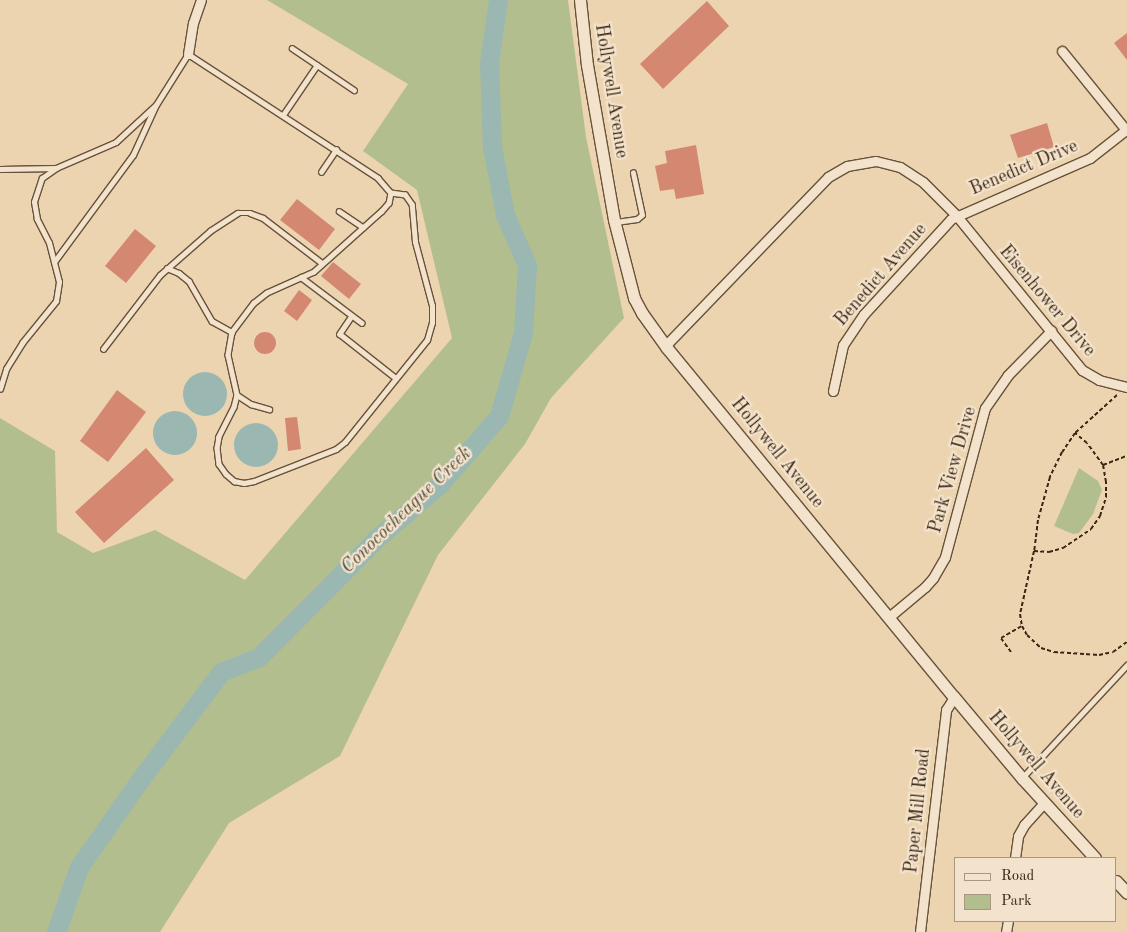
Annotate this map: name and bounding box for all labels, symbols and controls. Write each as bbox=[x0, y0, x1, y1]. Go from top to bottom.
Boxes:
street label: Hollywell Avenue bbox=[590, 22, 632, 160]
street label: Benedict Drive bbox=[967, 136, 1081, 200]
street label: Benedict Avenue bbox=[830, 219, 932, 331]
street label: Eisenhower Drive bbox=[994, 241, 1100, 361]
street label: Hollywell Avenue bbox=[726, 393, 828, 513]
street label: Park View Drive bbox=[925, 404, 981, 536]
water label: Conococheague Creek bbox=[337, 443, 477, 579]
street label: Hollywell Avenue bbox=[983, 707, 1089, 823]
street label: Paper Mill Road bbox=[901, 748, 935, 874]
legend bbox=[954, 857, 1117, 922]
text: Road bbox=[1001, 869, 1034, 884]
text: Park bbox=[1001, 894, 1032, 909]

